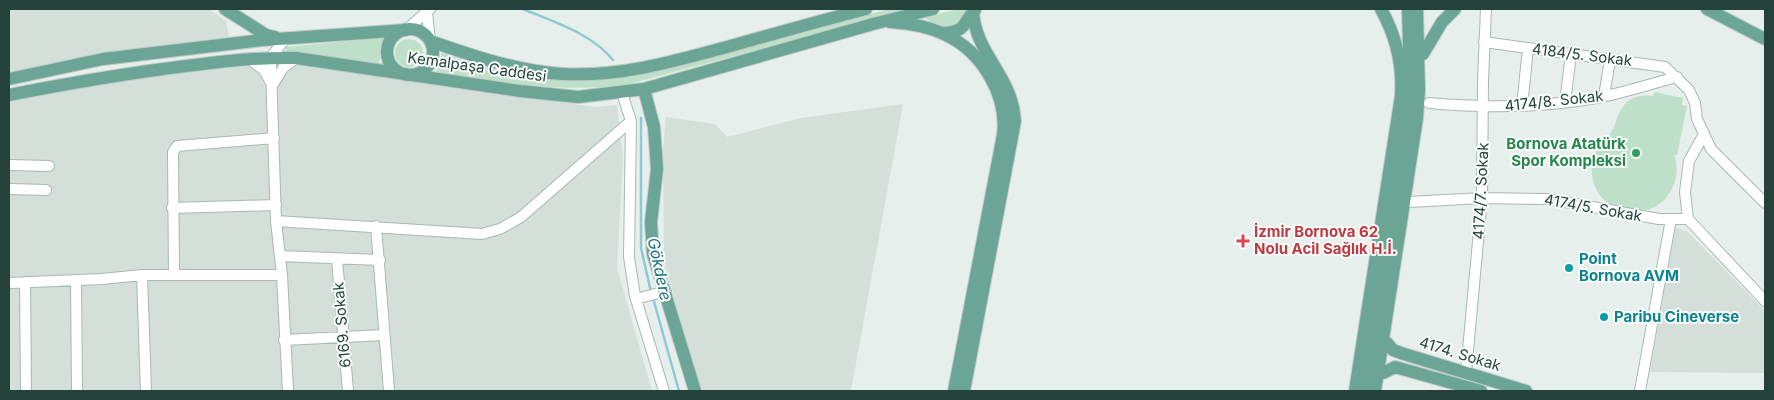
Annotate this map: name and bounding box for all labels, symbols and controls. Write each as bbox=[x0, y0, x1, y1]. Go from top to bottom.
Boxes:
street label: 4184/5. Sokak bbox=[1531, 39, 1634, 70]
street label: Kemalpaşa Caddesi bbox=[407, 47, 548, 86]
street label: 4174/8. Sokak bbox=[1504, 86, 1605, 115]
place label: Bornova Atatürk Spor Kompleksi bbox=[1506, 134, 1626, 170]
street label: 4174/7. Sokak bbox=[1468, 141, 1493, 240]
marker: Bornova Atatürk Spor Kompleksi bbox=[1630, 147, 1642, 159]
street label: 4174/5. Sokak bbox=[1543, 190, 1644, 226]
place label: İzmir Bornova 62 Nolu Acil Sağlık H.İ. bbox=[1254, 222, 1397, 258]
marker: İzmir Bornova 62 Nolu Acil Sağlık H.İ. bbox=[1236, 234, 1250, 248]
water label: Gökdere bbox=[644, 236, 676, 302]
place label: Point Bornova AVM bbox=[1579, 249, 1679, 285]
marker: Point Bornova AVM bbox=[1563, 262, 1575, 274]
street label: 6169. Sokak bbox=[328, 281, 355, 369]
place label: Paribu Cineverse bbox=[1614, 307, 1739, 326]
marker: Paribu Cineverse bbox=[1598, 311, 1610, 323]
street label: 4174. Sokak bbox=[1417, 332, 1504, 375]

